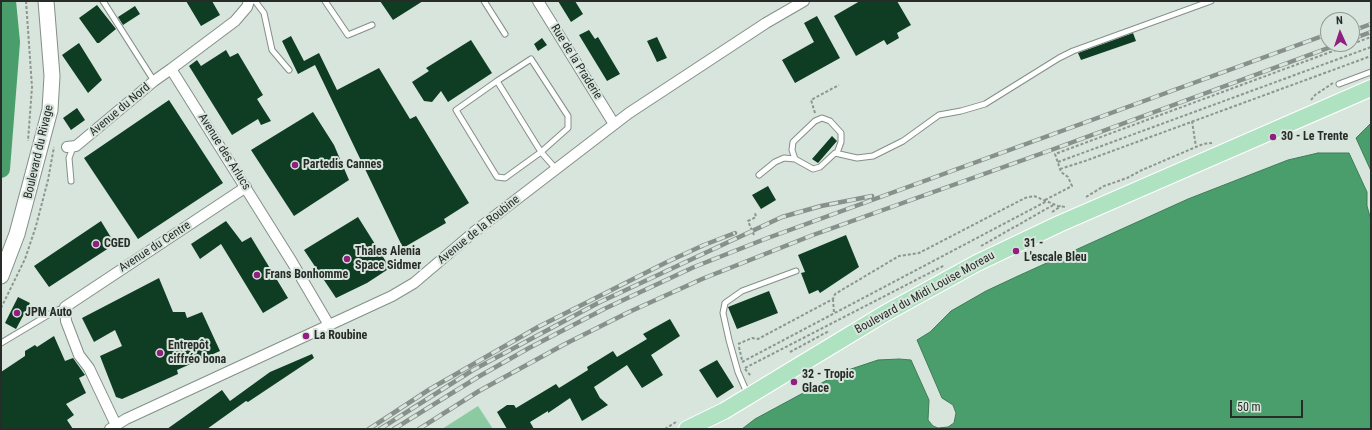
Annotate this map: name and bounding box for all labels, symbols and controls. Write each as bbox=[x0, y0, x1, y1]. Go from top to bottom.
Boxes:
north arrow bbox=[1320, 12, 1360, 52]
text: N bbox=[1336, 14, 1343, 27]
street label: Rue de la Praderie bbox=[547, 22, 605, 102]
street label: Avenue du Nord bbox=[87, 80, 153, 140]
street label: Boulevard du Rivage bbox=[21, 104, 57, 200]
street label: Avenue des Arlucs bbox=[195, 111, 253, 193]
place label: 30 - Le Trente bbox=[1281, 130, 1348, 144]
marker: 30 - Le Trente bbox=[1268, 132, 1278, 142]
place label: Partedis Cannes bbox=[303, 158, 382, 172]
marker: Partedis Cannes bbox=[290, 160, 300, 170]
street label: Avenue de la Roubine bbox=[435, 193, 523, 267]
street label: Avenue du Centre bbox=[116, 218, 194, 276]
place label: CGED bbox=[104, 237, 131, 251]
place label: 31 - L'escale Bleu bbox=[1024, 237, 1087, 265]
marker: CGED bbox=[91, 239, 101, 249]
place label: Thales Alenia Space Sidmer bbox=[355, 245, 421, 273]
marker: 31 - L'escale Bleu bbox=[1011, 246, 1021, 256]
street label: Boulevard du Midi Louise Moreau bbox=[853, 249, 997, 337]
marker: Thales Alenia Space Sidmer bbox=[342, 254, 352, 264]
place label: Frans Bonhomme bbox=[265, 268, 348, 282]
marker: Frans Bonhomme bbox=[252, 270, 262, 280]
place label: JPM Auto bbox=[25, 306, 72, 320]
marker: JPM Auto bbox=[12, 308, 22, 318]
place label: La Roubine bbox=[314, 329, 367, 343]
marker: La Roubine bbox=[301, 331, 311, 341]
place label: Entrepôt ciffréo bona bbox=[168, 339, 226, 367]
marker: Entrepôt ciffréo bona bbox=[155, 348, 165, 358]
place label: 32 - Tropic Glace bbox=[802, 368, 854, 396]
marker: 32 - Tropic Glace bbox=[789, 377, 799, 387]
scale bar bbox=[1232, 392, 1305, 418]
text: 50 m bbox=[1237, 400, 1261, 414]

